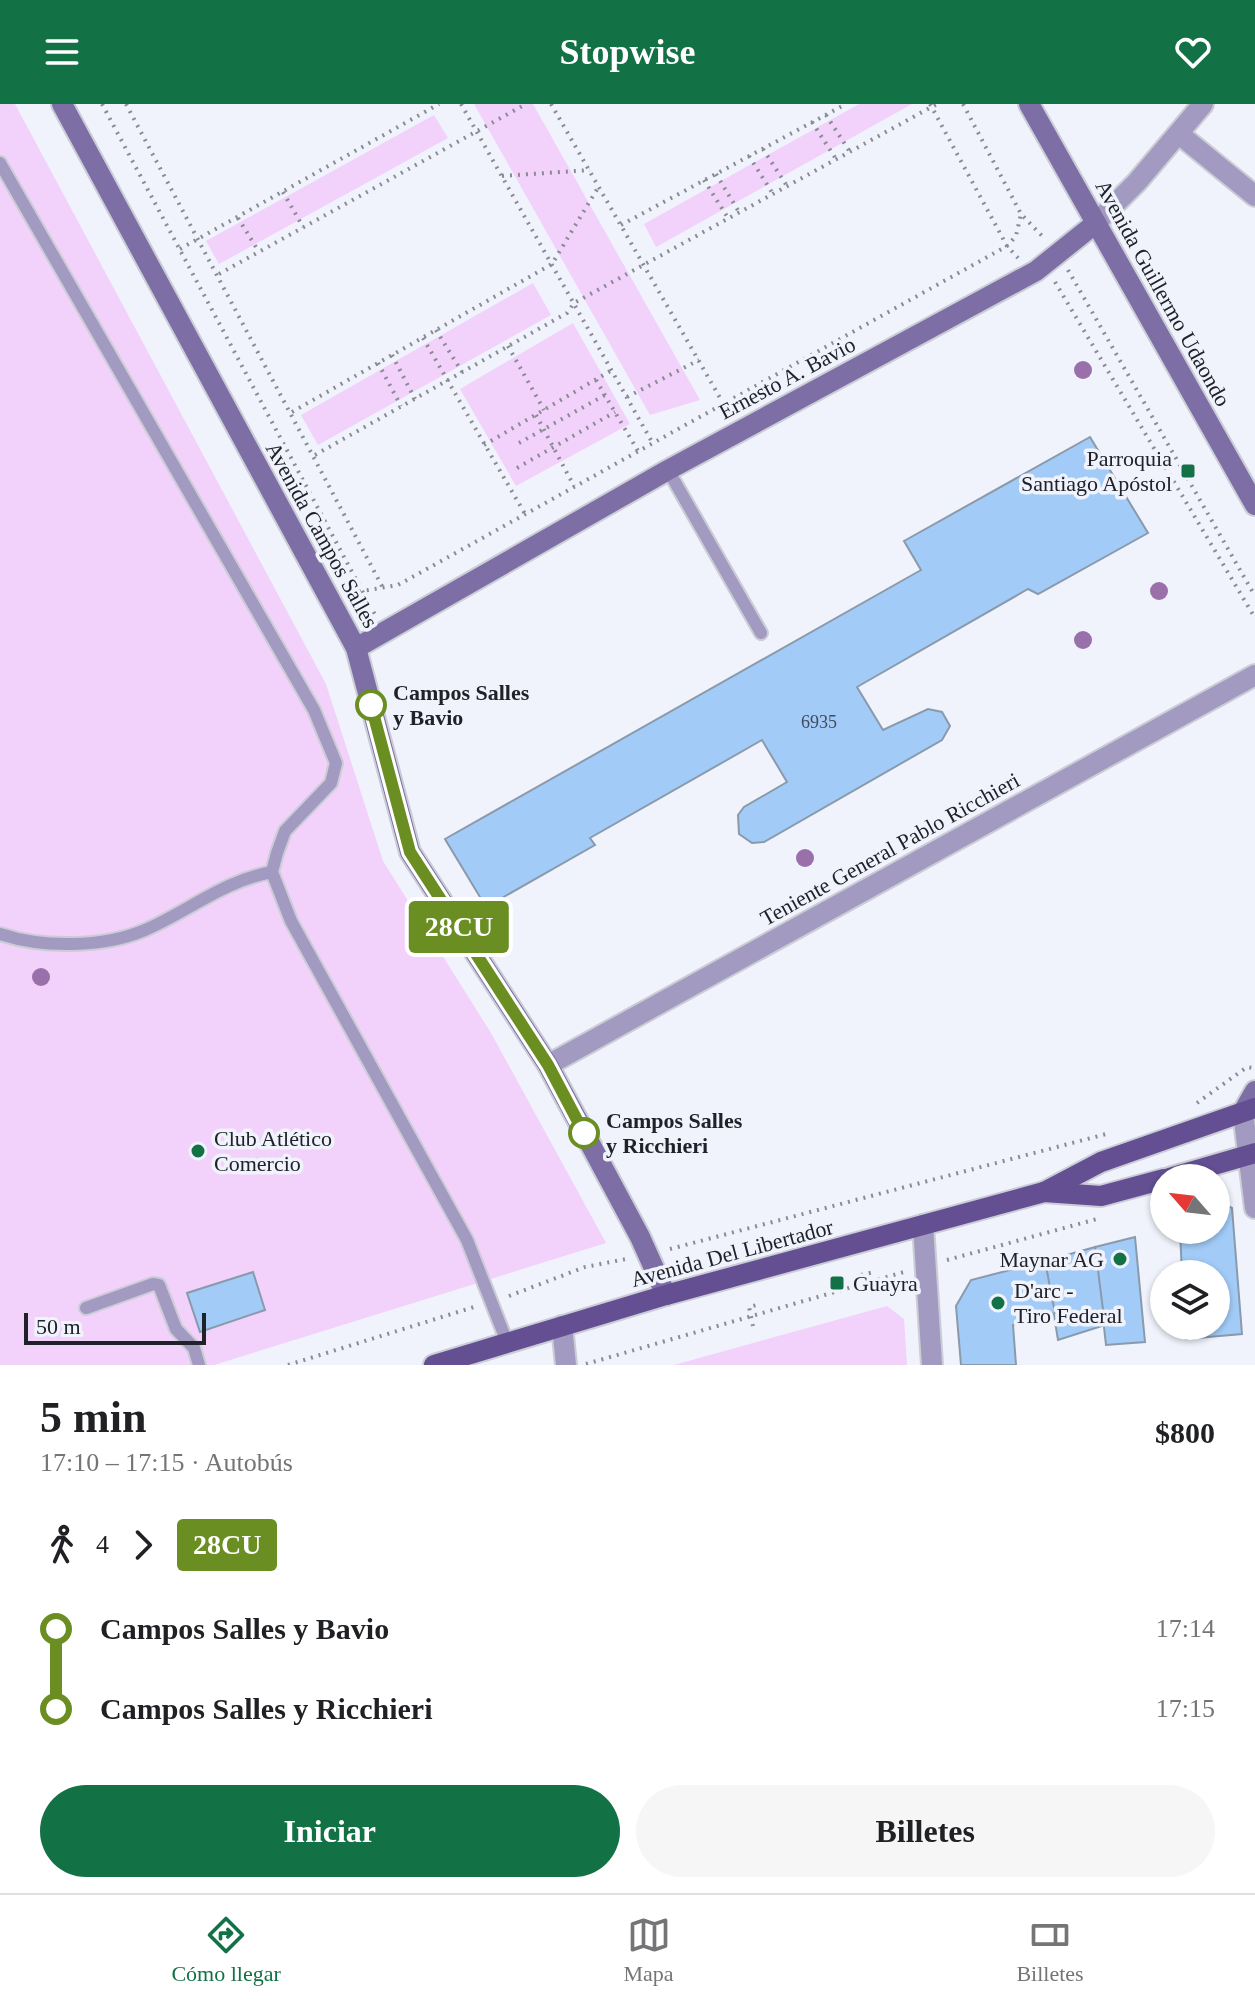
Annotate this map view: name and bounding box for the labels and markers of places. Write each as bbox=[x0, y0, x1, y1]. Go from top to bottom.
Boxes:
place label: Parroquia Santiago Apóstol bbox=[1021, 446, 1172, 496]
marker: Parroquia Santiago Apóstol bbox=[1179, 462, 1197, 480]
place label: Campos Salles y Bavio bbox=[393, 680, 530, 730]
marker: Campos Salles y Bavio bbox=[356, 690, 386, 720]
place label: Campos Salles y Ricchieri bbox=[606, 1108, 743, 1158]
marker: Campos Salles y Ricchieri bbox=[569, 1118, 599, 1148]
place label: Club Atlético Comercio bbox=[214, 1126, 332, 1176]
marker: Club Atlético Comercio bbox=[189, 1142, 207, 1160]
place label: Maynar AG bbox=[1000, 1247, 1104, 1272]
marker: Maynar AG bbox=[1111, 1250, 1129, 1268]
place label: Guayra bbox=[853, 1271, 918, 1296]
marker: Guayra bbox=[828, 1274, 846, 1292]
place label: D'arc - Tiro Federal bbox=[1014, 1278, 1123, 1328]
marker: D'arc - Tiro Federal bbox=[989, 1294, 1007, 1312]

